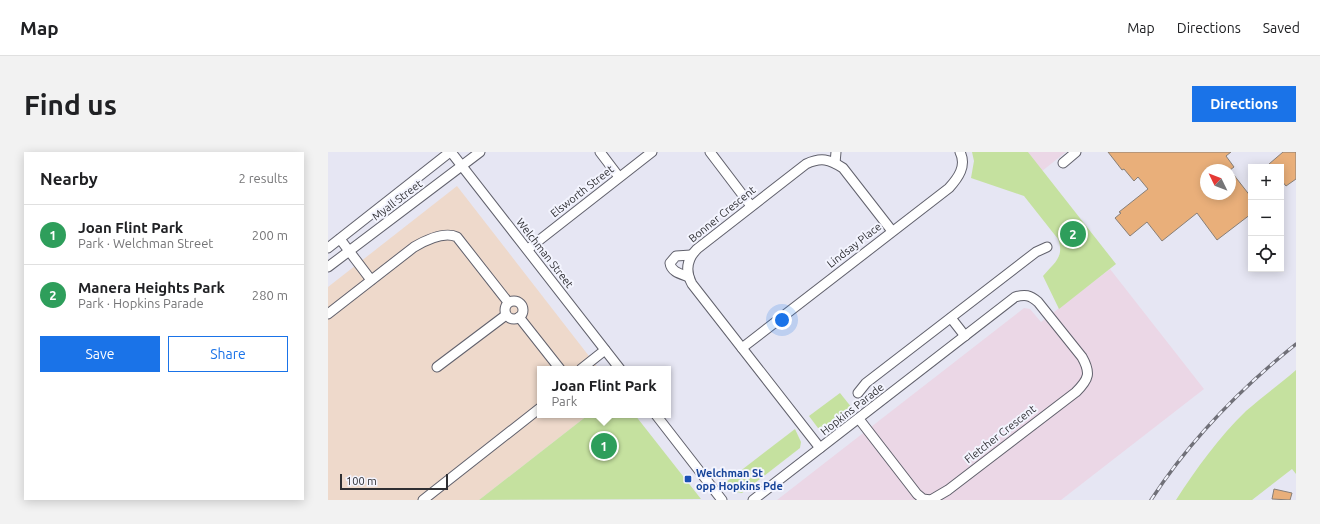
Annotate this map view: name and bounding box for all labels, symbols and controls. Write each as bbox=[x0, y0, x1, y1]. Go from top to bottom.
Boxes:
text: Map bbox=[20, 17, 59, 39]
text: Map bbox=[1127, 20, 1155, 36]
text: Directions bbox=[1177, 20, 1241, 36]
text: Saved bbox=[1263, 20, 1300, 36]
button: Directions bbox=[1192, 86, 1296, 122]
text: Find us bbox=[24, 89, 117, 120]
street label: Elsworth Street bbox=[548, 162, 616, 219]
north arrow bbox=[1200, 164, 1236, 200]
map controls bbox=[1248, 164, 1284, 272]
button: + bbox=[1248, 164, 1284, 200]
text: Nearby bbox=[40, 169, 98, 188]
text: 2 results bbox=[238, 171, 288, 185]
street label: Myall Street bbox=[370, 177, 425, 223]
street label: Bonner Crescent bbox=[686, 183, 758, 245]
button: − bbox=[1248, 200, 1284, 236]
street label: Welchman Street bbox=[514, 216, 576, 291]
text: Joan Flint Park bbox=[78, 219, 183, 236]
pin: 2 bbox=[1060, 219, 1086, 249]
street label: Lindsay Place bbox=[824, 220, 884, 270]
text: 1 bbox=[49, 228, 57, 242]
text: 200 m bbox=[252, 228, 288, 242]
text: Park · Welchman Street bbox=[78, 236, 213, 250]
button: locate bbox=[1248, 236, 1284, 272]
text: Manera Heights Park bbox=[78, 279, 225, 296]
text: 2 bbox=[49, 288, 57, 302]
text: 280 m bbox=[252, 288, 288, 302]
text: Park · Hopkins Parade bbox=[78, 296, 204, 310]
your location bbox=[772, 310, 792, 330]
button: Save bbox=[40, 336, 160, 372]
button: Share bbox=[168, 336, 288, 372]
popup bbox=[537, 366, 671, 418]
text: Joan Flint Park bbox=[551, 377, 657, 394]
street label: Hopkins Parade bbox=[818, 381, 886, 437]
text: Park bbox=[551, 394, 577, 408]
street label: Fletcher Crescent bbox=[962, 402, 1038, 465]
pin: 1 bbox=[591, 431, 617, 461]
place label: Welchman St opp Hopkins Pde bbox=[696, 467, 783, 492]
scale bar bbox=[340, 472, 448, 491]
marker: Welchman St opp Hopkins Pde bbox=[683, 474, 693, 484]
text: 100 m bbox=[346, 475, 377, 487]

